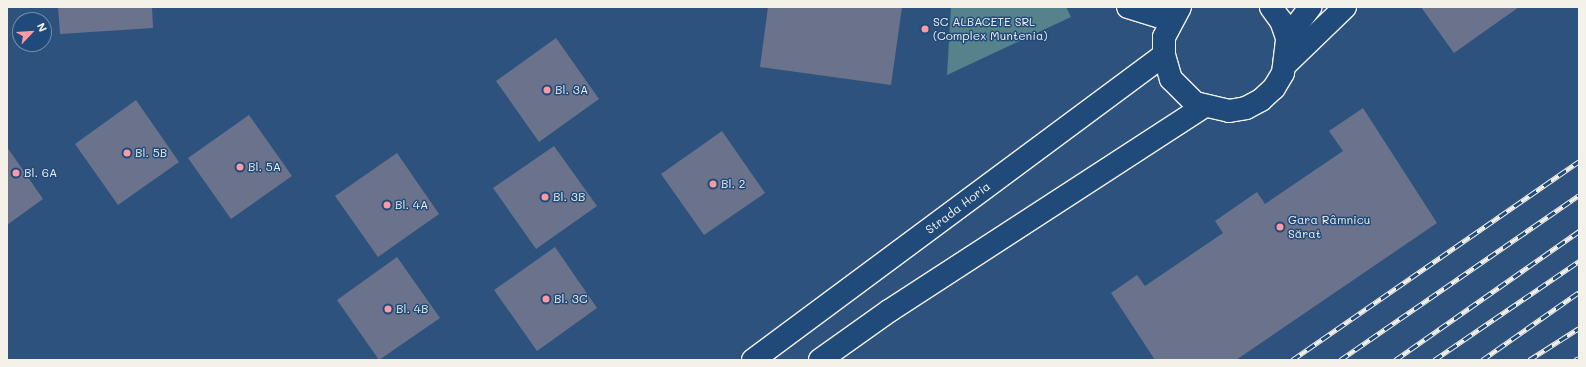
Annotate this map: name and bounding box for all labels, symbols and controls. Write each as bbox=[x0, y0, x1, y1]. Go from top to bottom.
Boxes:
north arrow bbox=[12, 12, 52, 52]
place label: SC ALBACETE SRL (Complex Muntenia) bbox=[933, 15, 1047, 43]
text: N bbox=[34, 20, 51, 34]
marker: SC ALBACETE SRL (Complex Muntenia) bbox=[920, 24, 930, 34]
place label: Bl. 3A bbox=[555, 83, 588, 97]
marker: Bl. 3A bbox=[542, 85, 552, 95]
place label: Bl. 5B bbox=[135, 146, 167, 160]
marker: Bl. 5B bbox=[122, 148, 132, 158]
place label: Bl. 5A bbox=[248, 160, 281, 174]
marker: Bl. 5A bbox=[235, 162, 245, 172]
place label: Bl. 6A bbox=[24, 166, 57, 180]
marker: Bl. 6A bbox=[11, 168, 21, 178]
place label: Bl. 2 bbox=[721, 177, 746, 191]
marker: Bl. 2 bbox=[708, 179, 718, 189]
street label: Strada Horia bbox=[923, 179, 993, 237]
place label: Bl. 3B bbox=[553, 190, 585, 204]
marker: Bl. 3B bbox=[540, 192, 550, 202]
place label: Bl. 4A bbox=[395, 198, 428, 212]
marker: Bl. 4A bbox=[382, 200, 392, 210]
place label: Gara Râmnicu Sărat bbox=[1288, 213, 1370, 241]
marker: Gara Râmnicu Sărat bbox=[1275, 222, 1285, 232]
place label: Bl. 3C bbox=[554, 292, 587, 306]
marker: Bl. 3C bbox=[541, 294, 551, 304]
place label: Bl. 4B bbox=[396, 302, 428, 316]
marker: Bl. 4B bbox=[383, 304, 393, 314]

